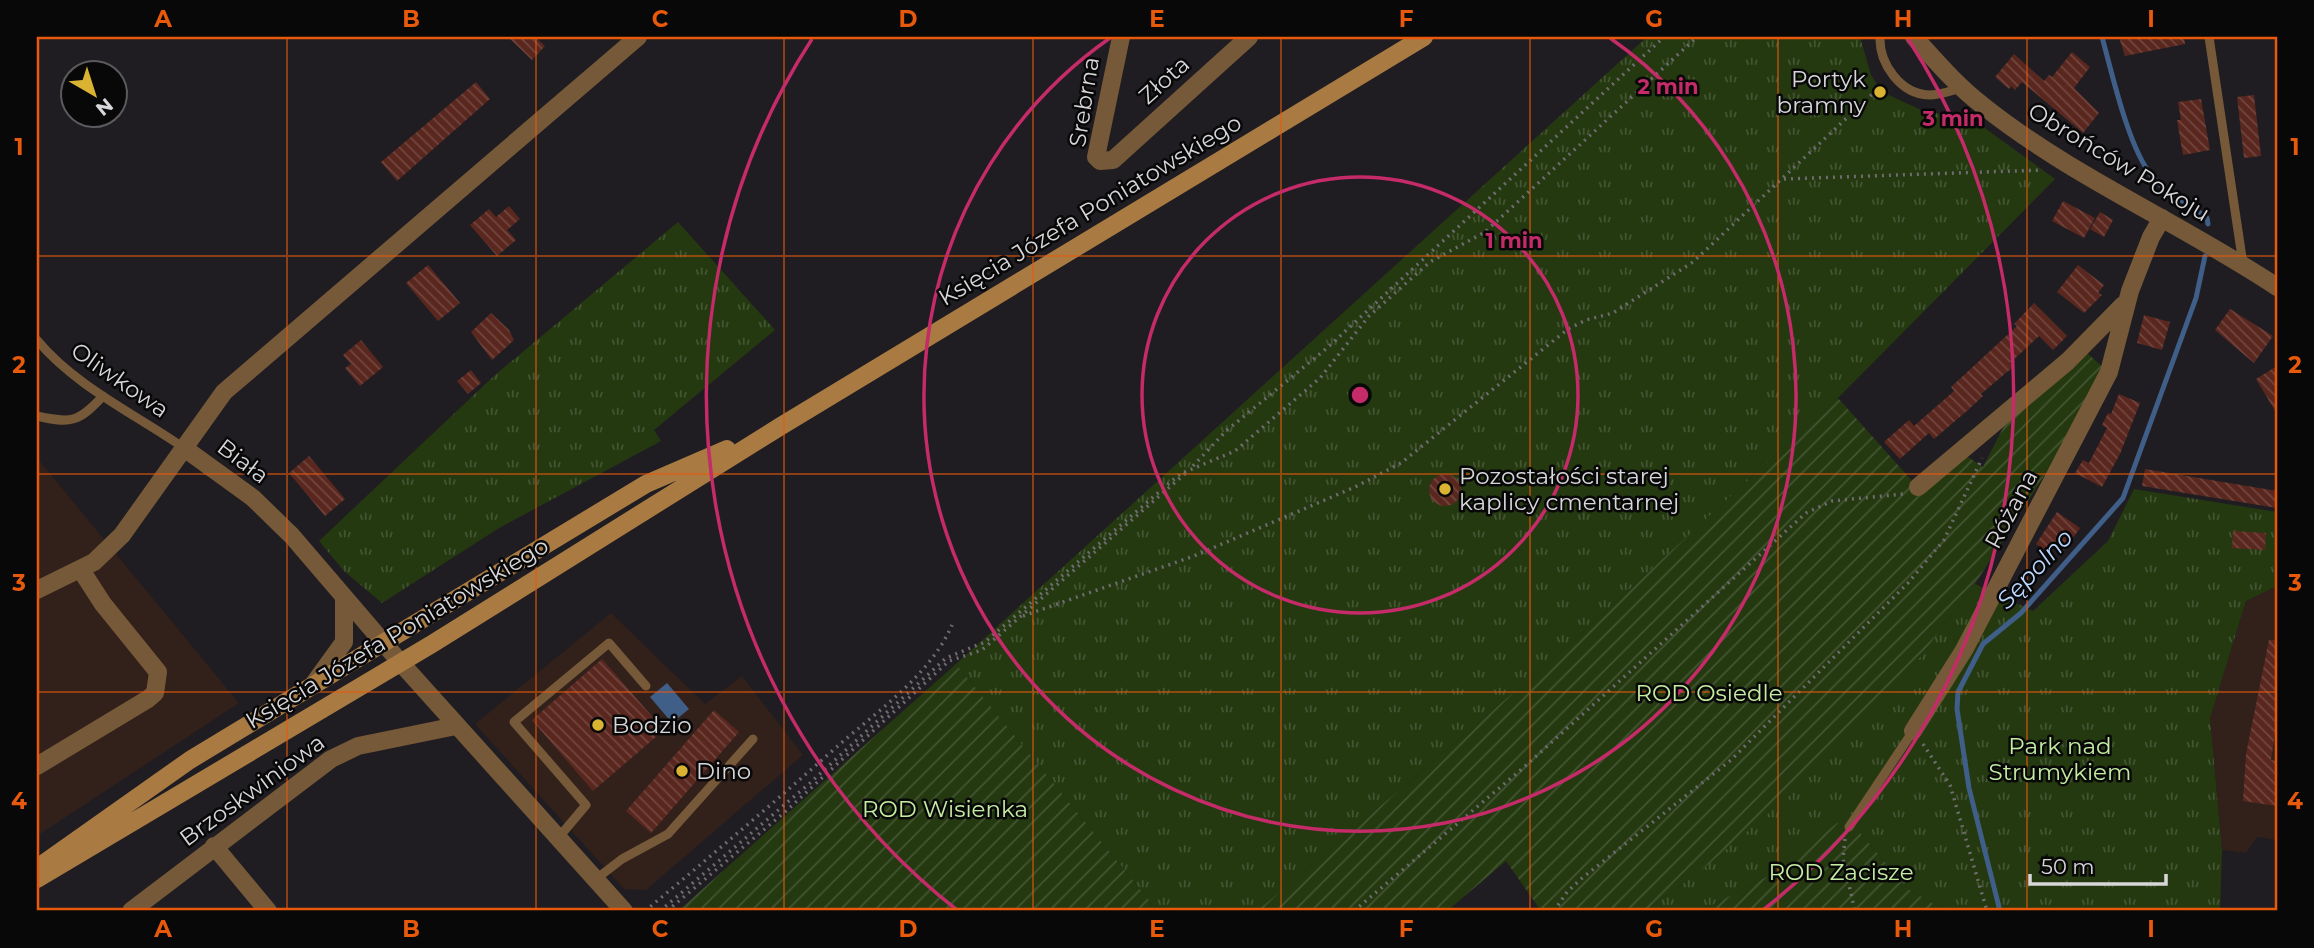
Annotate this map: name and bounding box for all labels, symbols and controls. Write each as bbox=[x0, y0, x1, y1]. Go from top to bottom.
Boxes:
text: A bbox=[153, 5, 172, 33]
text: B bbox=[402, 5, 420, 33]
text: C bbox=[652, 5, 669, 33]
text: D bbox=[899, 5, 918, 33]
text: E bbox=[1149, 5, 1165, 33]
text: F bbox=[1399, 5, 1414, 33]
text: G bbox=[1645, 5, 1663, 33]
text: H bbox=[1894, 5, 1912, 33]
text: I bbox=[2147, 5, 2155, 33]
street label: Złota bbox=[1133, 50, 1195, 110]
street label: Srebrna bbox=[1063, 55, 1105, 149]
north arrow bbox=[60, 60, 130, 130]
place label: Portyk bramny bbox=[1777, 65, 1867, 119]
text: 2 min bbox=[1637, 74, 1699, 99]
marker: Portyk bramny bbox=[1872, 84, 1888, 100]
text: N bbox=[91, 93, 118, 121]
street label: Obrońców Pokoju bbox=[2023, 97, 2215, 227]
text: 3 min bbox=[1921, 106, 1984, 131]
street label: Księcia Józefa Poniatowskiego bbox=[933, 108, 1247, 312]
text: 1 bbox=[14, 133, 24, 161]
text: 1 bbox=[2290, 133, 2300, 161]
text: 1 min bbox=[1485, 228, 1543, 253]
street label: Oliwkowa bbox=[66, 336, 174, 424]
text: 2 bbox=[12, 351, 26, 379]
text: 2 bbox=[2288, 351, 2302, 379]
centre of rings bbox=[1348, 383, 1372, 407]
street label: Biała bbox=[212, 433, 274, 489]
place label: Pozostałości starej kaplicy cmentarnej bbox=[1459, 462, 1679, 516]
street label: Różana bbox=[1979, 465, 2043, 553]
marker: Pozostałości starej kaplicy cmentarnej bbox=[1437, 481, 1453, 497]
water label: Sępolno bbox=[1991, 523, 2079, 614]
street label: Księcia Józefa Poniatowskiego bbox=[240, 531, 554, 735]
text: 3 bbox=[11, 569, 26, 597]
text: 3 bbox=[2287, 569, 2302, 597]
park label: ROD Osiedle bbox=[1635, 679, 1783, 707]
place label: Bodzio bbox=[612, 711, 692, 739]
marker: Bodzio bbox=[590, 717, 606, 733]
street label: Brzoskwiniowa bbox=[174, 728, 330, 852]
park label: Park nad Strumykiem bbox=[1989, 732, 2131, 786]
place label: Dino bbox=[696, 757, 751, 785]
marker: Dino bbox=[674, 763, 690, 779]
text: 4 bbox=[11, 787, 27, 815]
text: 4 bbox=[2287, 787, 2303, 815]
park label: ROD Wisienka bbox=[862, 795, 1028, 823]
scale bar bbox=[2030, 843, 2167, 887]
text: 50 m bbox=[2041, 854, 2095, 879]
park label: ROD Zacisze bbox=[1768, 858, 1914, 886]
text: A bbox=[153, 915, 172, 943]
text: B bbox=[402, 915, 420, 943]
text: C bbox=[652, 915, 669, 943]
text: D bbox=[899, 915, 918, 943]
text: E bbox=[1149, 915, 1165, 943]
text: F bbox=[1399, 915, 1414, 943]
text: G bbox=[1645, 915, 1663, 943]
text: H bbox=[1894, 915, 1912, 943]
text: I bbox=[2147, 915, 2155, 943]

